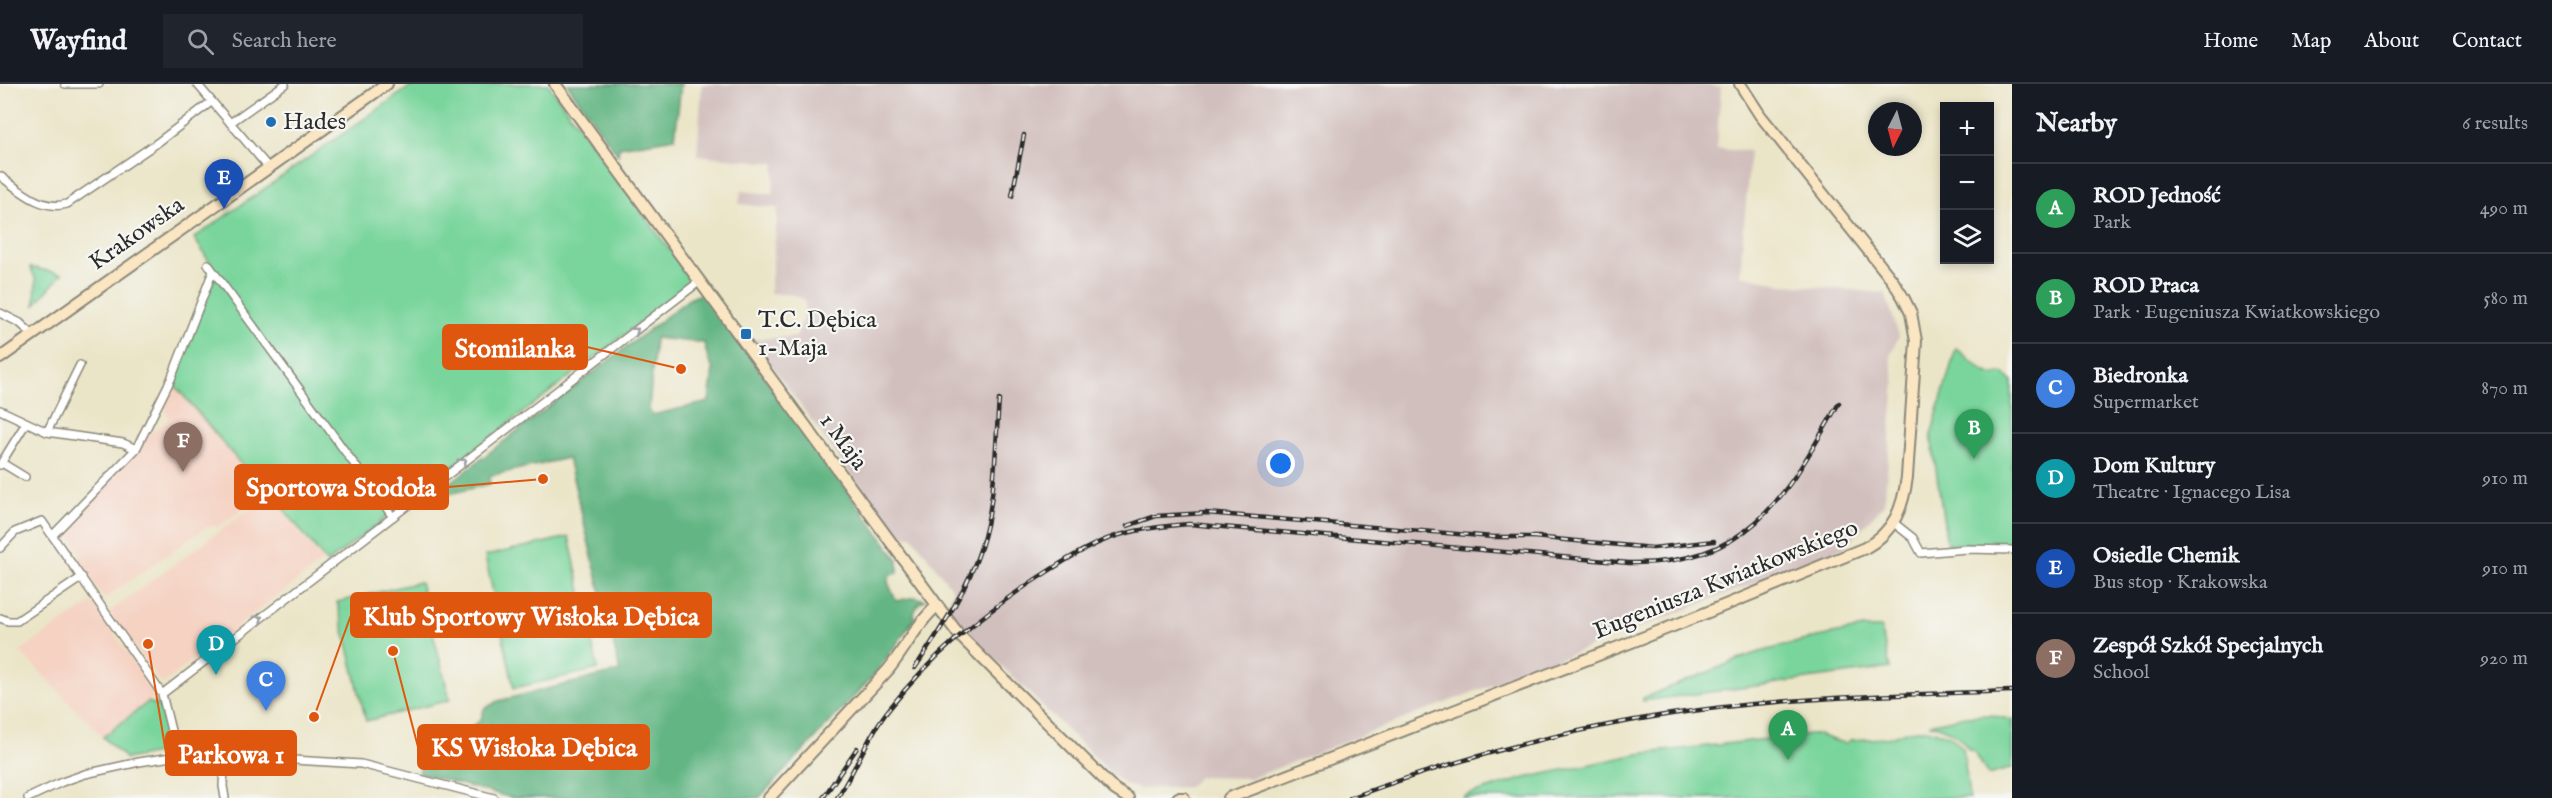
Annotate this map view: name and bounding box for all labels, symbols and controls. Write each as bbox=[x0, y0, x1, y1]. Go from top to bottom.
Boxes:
search box bbox=[163, 14, 583, 68]
text: Wayfind bbox=[30, 24, 127, 59]
icon: search bbox=[184, 25, 217, 58]
text: Search here bbox=[232, 27, 337, 55]
text: Home bbox=[2203, 28, 2258, 55]
text: Map bbox=[2291, 28, 2331, 55]
text: About bbox=[2364, 28, 2419, 55]
text: Contact bbox=[2452, 28, 2522, 55]
north arrow bbox=[1868, 102, 1922, 156]
map controls bbox=[1940, 102, 1994, 264]
button: + bbox=[1940, 102, 1994, 156]
place label: Hades bbox=[283, 107, 346, 138]
text: Nearby bbox=[2036, 107, 2117, 140]
text: 6 results bbox=[2462, 111, 2528, 136]
marker: Hades bbox=[264, 115, 278, 129]
button: − bbox=[1940, 156, 1994, 210]
pin: E bbox=[204, 160, 244, 209]
text: ROD Jedność bbox=[2093, 182, 2221, 210]
street label: Krakowska bbox=[83, 190, 191, 278]
text: A bbox=[2049, 196, 2062, 221]
text: 490 m bbox=[2480, 196, 2528, 221]
button: layers bbox=[1940, 210, 1994, 264]
text: Park bbox=[2093, 210, 2131, 235]
text: ROD Praca bbox=[2093, 272, 2199, 300]
text: B bbox=[2049, 286, 2062, 311]
text: 580 m bbox=[2483, 286, 2528, 311]
text: Park · Eugeniusza Kwiatkowskiego bbox=[2093, 300, 2380, 325]
place label: T.C. Dębica 1-Maja bbox=[758, 305, 877, 364]
callout: Stomilanka bbox=[443, 325, 587, 369]
one-way arrow bbox=[628, 327, 639, 338]
marker: T.C. Dębica 1-Maja bbox=[739, 327, 753, 341]
text: Stomilanka bbox=[455, 333, 576, 366]
text: Biedronka bbox=[2093, 362, 2188, 390]
text: C bbox=[2048, 376, 2063, 401]
text: 870 m bbox=[2481, 376, 2528, 401]
text: Supermarket bbox=[2093, 390, 2199, 415]
street label: 1 Maja bbox=[812, 407, 874, 477]
pin: B bbox=[1954, 410, 1994, 459]
pin: F bbox=[164, 422, 202, 472]
your location bbox=[1266, 449, 1295, 478]
text: Dom Kultury bbox=[2093, 452, 2215, 480]
one-way arrow bbox=[457, 459, 468, 470]
callout: Sportowa Stodoła bbox=[235, 465, 448, 509]
text: D bbox=[2047, 466, 2064, 491]
text: 910 m bbox=[2482, 466, 2528, 491]
text: Sportowa Stodoła bbox=[246, 472, 437, 505]
text: Theatre · Ignacego Lisa bbox=[2093, 480, 2290, 505]
street label: Eugeniusza Kwiatkowskiego bbox=[1589, 513, 1863, 647]
text: Osiedle Chemik bbox=[2093, 542, 2240, 570]
text: E bbox=[2049, 556, 2062, 581]
text: 910 m bbox=[2482, 556, 2528, 581]
text: Bus stop · Krakowska bbox=[2093, 570, 2268, 595]
callout: Klub Sportowy Wisłoka Dębica bbox=[351, 593, 711, 637]
text: Klub Sportowy Wisłoka Dębica bbox=[363, 601, 700, 634]
one-way arrow bbox=[252, 616, 263, 627]
pin: D bbox=[196, 626, 236, 675]
text: Zespół Szkół Specjalnych bbox=[2093, 632, 2323, 660]
text: F bbox=[2049, 646, 2062, 671]
text: 920 m bbox=[2480, 646, 2528, 671]
text: School bbox=[2093, 660, 2149, 685]
pin: C bbox=[246, 662, 286, 711]
pin: A bbox=[1768, 710, 1808, 760]
callout: KS Wisłoka Dębica bbox=[418, 725, 649, 769]
callout: Parkowa 1 bbox=[166, 731, 296, 775]
text: KS Wisłoka Dębica bbox=[431, 732, 638, 765]
text: Parkowa 1 bbox=[178, 739, 284, 772]

